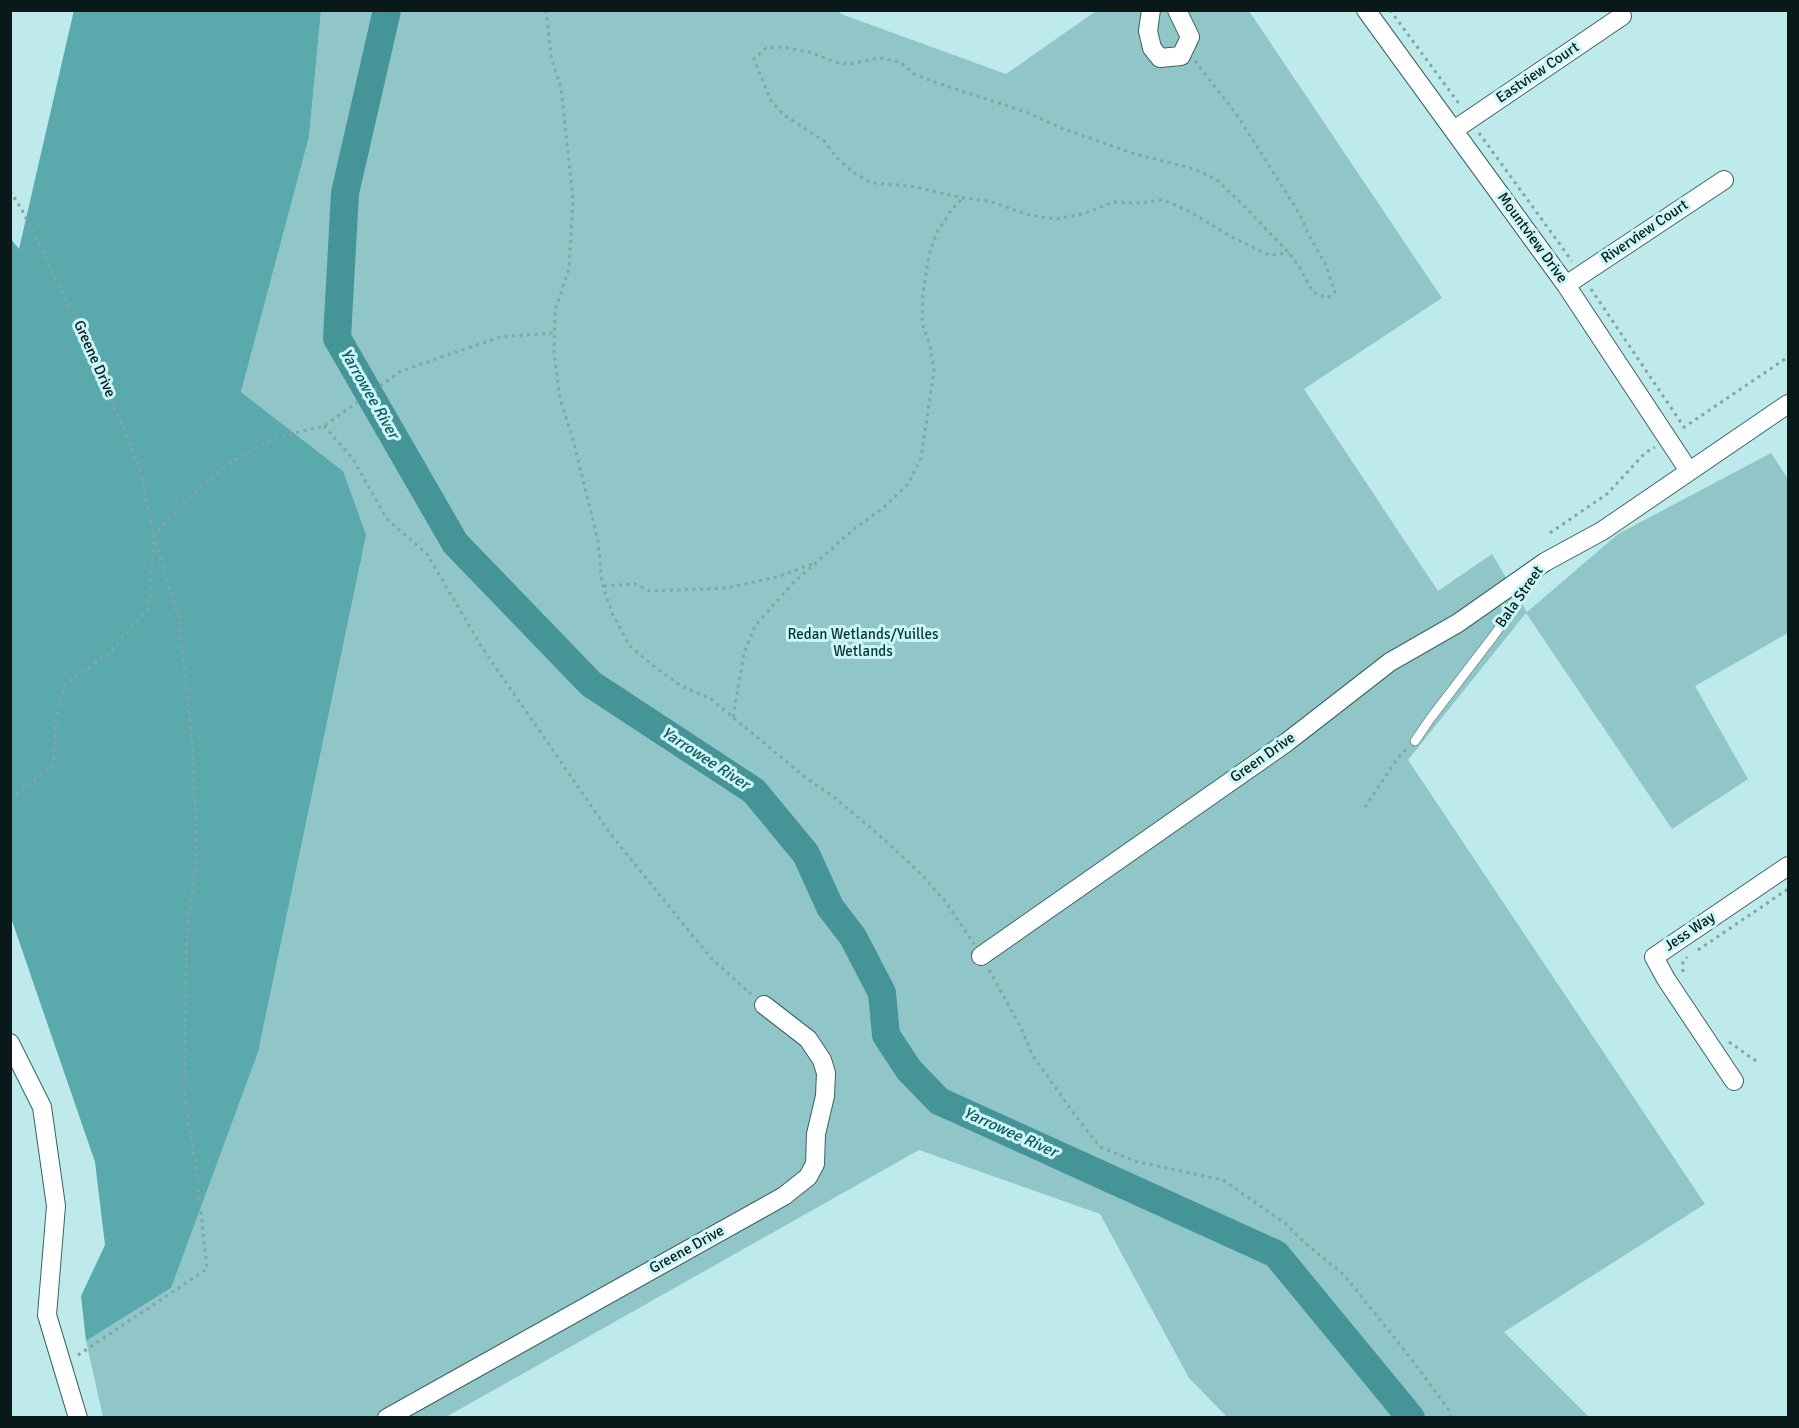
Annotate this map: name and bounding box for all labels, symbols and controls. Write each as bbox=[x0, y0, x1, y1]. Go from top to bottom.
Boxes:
street label: Eastview Court bbox=[1493, 39, 1583, 107]
street label: Mountview Drive bbox=[1493, 189, 1571, 287]
street label: Riverview Court bbox=[1598, 196, 1692, 268]
street label: Greene Drive bbox=[69, 318, 119, 400]
water label: Yarrowee River bbox=[336, 346, 402, 442]
street label: Bala Street bbox=[1492, 563, 1548, 631]
park label: Redan Wetlands/Yuilles Wetlands bbox=[787, 626, 939, 661]
water label: Yarrowee River bbox=[658, 724, 752, 794]
street label: Green Drive bbox=[1227, 729, 1299, 787]
street label: Jess Way bbox=[1661, 909, 1719, 955]
water label: Yarrowee River bbox=[960, 1104, 1060, 1162]
street label: Greene Drive bbox=[647, 1222, 727, 1278]

